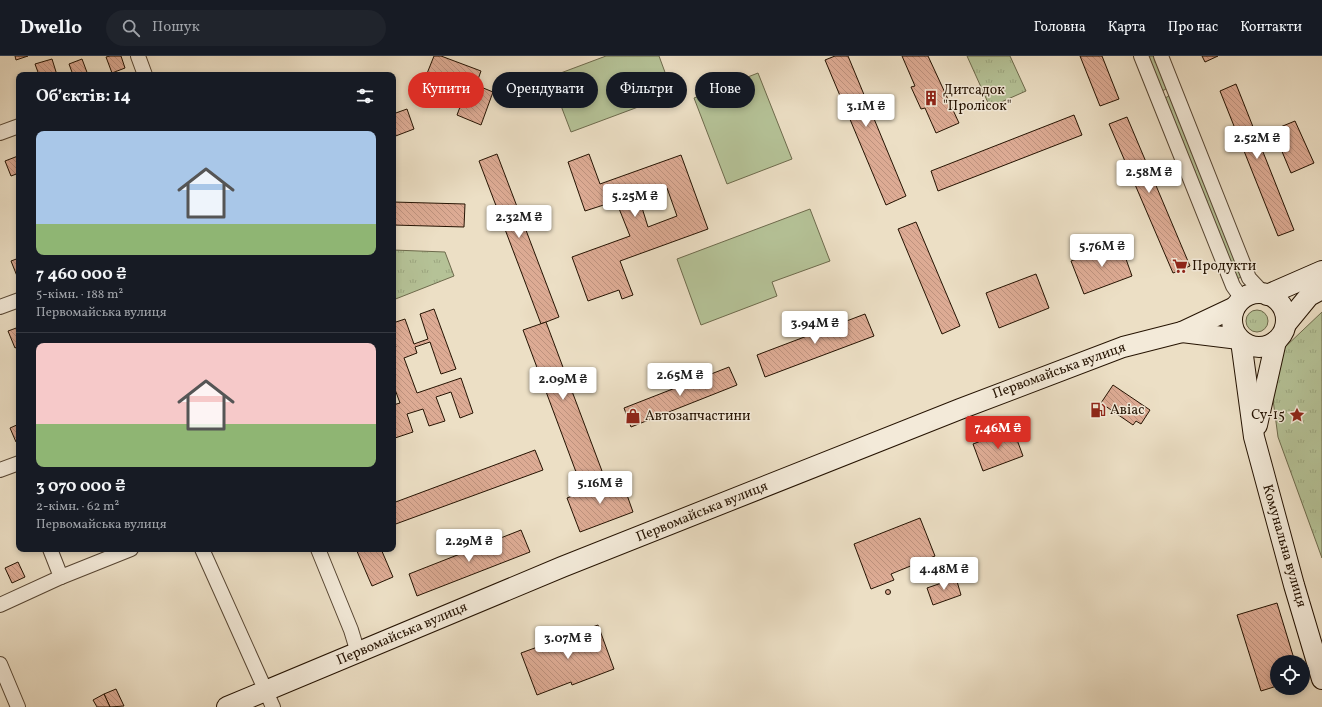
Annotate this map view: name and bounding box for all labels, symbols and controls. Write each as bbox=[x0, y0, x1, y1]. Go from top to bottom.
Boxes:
search box bbox=[106, 10, 386, 46]
text: Dwello bbox=[20, 15, 82, 41]
icon: search bbox=[120, 17, 142, 39]
text: Пошук bbox=[152, 17, 200, 38]
text: Головна bbox=[1034, 18, 1086, 37]
text: Карта bbox=[1108, 18, 1146, 37]
text: Про нас bbox=[1168, 18, 1218, 37]
text: Контакти bbox=[1240, 18, 1302, 37]
chip: Купити bbox=[408, 72, 484, 108]
chip: Орендувати bbox=[492, 72, 598, 108]
chip: Фільтри bbox=[606, 72, 687, 108]
chip: Нове bbox=[695, 72, 755, 108]
place label: Дитсадок "Пролісок" bbox=[943, 81, 1012, 116]
text: Об’єктів: 14 bbox=[36, 85, 131, 108]
icon: filters bbox=[354, 85, 376, 107]
building icon: Дитсадок "Пролісок" bbox=[922, 89, 940, 107]
pin: 3.1M ₴ bbox=[833, 94, 899, 128]
text: 3.1M ₴ bbox=[847, 98, 885, 116]
pin: 2.52M ₴ bbox=[1220, 126, 1294, 160]
text: 2.52M ₴ bbox=[1234, 130, 1280, 148]
icon: home bbox=[170, 157, 242, 229]
pin: 2.58M ₴ bbox=[1112, 160, 1186, 194]
text: 2.58M ₴ bbox=[1126, 164, 1172, 182]
pin: 5.25M ₴ bbox=[598, 184, 672, 218]
text: 5.25M ₴ bbox=[612, 188, 658, 206]
pin: 2.32M ₴ bbox=[482, 205, 556, 239]
text: 2.32M ₴ bbox=[496, 209, 542, 227]
pin: 5.76M ₴ bbox=[1065, 234, 1139, 268]
text: 5.76M ₴ bbox=[1079, 238, 1125, 256]
supermarket icon: Продукти bbox=[1171, 257, 1189, 275]
place label: Продукти bbox=[1192, 257, 1257, 276]
text: 7 460 000 ₴ bbox=[36, 263, 127, 286]
text: 5-кімн. · 188 m² bbox=[36, 286, 123, 304]
text: Первомайська вулиця bbox=[36, 304, 167, 322]
pin: 3.94M ₴ bbox=[778, 311, 852, 345]
text: 3.94M ₴ bbox=[791, 315, 839, 333]
street label: Первомайська вулиця bbox=[990, 338, 1128, 404]
pin: 2.65M ₴ bbox=[643, 363, 717, 397]
pin: 2.09M ₴ bbox=[526, 367, 600, 401]
text: 2.65M ₴ bbox=[656, 367, 704, 385]
icon: home bbox=[170, 369, 242, 441]
text: 2.09M ₴ bbox=[538, 371, 588, 389]
fuel station icon: Авіас bbox=[1089, 401, 1107, 419]
place label: Авіас bbox=[1110, 401, 1144, 420]
place label: Су-15 bbox=[1251, 406, 1285, 425]
place icon: Су-15 bbox=[1288, 406, 1306, 424]
shop icon: Автозапчастини bbox=[624, 407, 642, 425]
place label: Автозапчастини bbox=[645, 407, 751, 426]
pin: 7.46M ₴ bbox=[961, 416, 1035, 450]
text: 7.46M ₴ bbox=[975, 420, 1021, 438]
pin: 5.16M ₴ bbox=[563, 471, 637, 505]
text: 3 070 000 ₴ bbox=[36, 475, 126, 498]
text: 5.16M ₴ bbox=[577, 475, 623, 493]
street label: Первомайська вулиця bbox=[633, 477, 771, 547]
street label: Комунальна вулиця bbox=[1257, 482, 1311, 610]
text: 2-кімн. · 62 m² bbox=[36, 498, 119, 516]
text: Первомайська вулиця bbox=[36, 516, 167, 534]
pin: 2.29M ₴ bbox=[432, 529, 506, 563]
text: 2.29M ₴ bbox=[445, 533, 493, 551]
pin: 4.48M ₴ bbox=[907, 557, 981, 591]
text: 4.48M ₴ bbox=[919, 561, 969, 579]
street label: Первомайська вулиця bbox=[334, 598, 470, 670]
pin: 3.07M ₴ bbox=[531, 626, 605, 660]
text: 3.07M ₴ bbox=[544, 630, 592, 648]
map controls bbox=[1270, 655, 1310, 695]
button: locate bbox=[1270, 655, 1310, 695]

